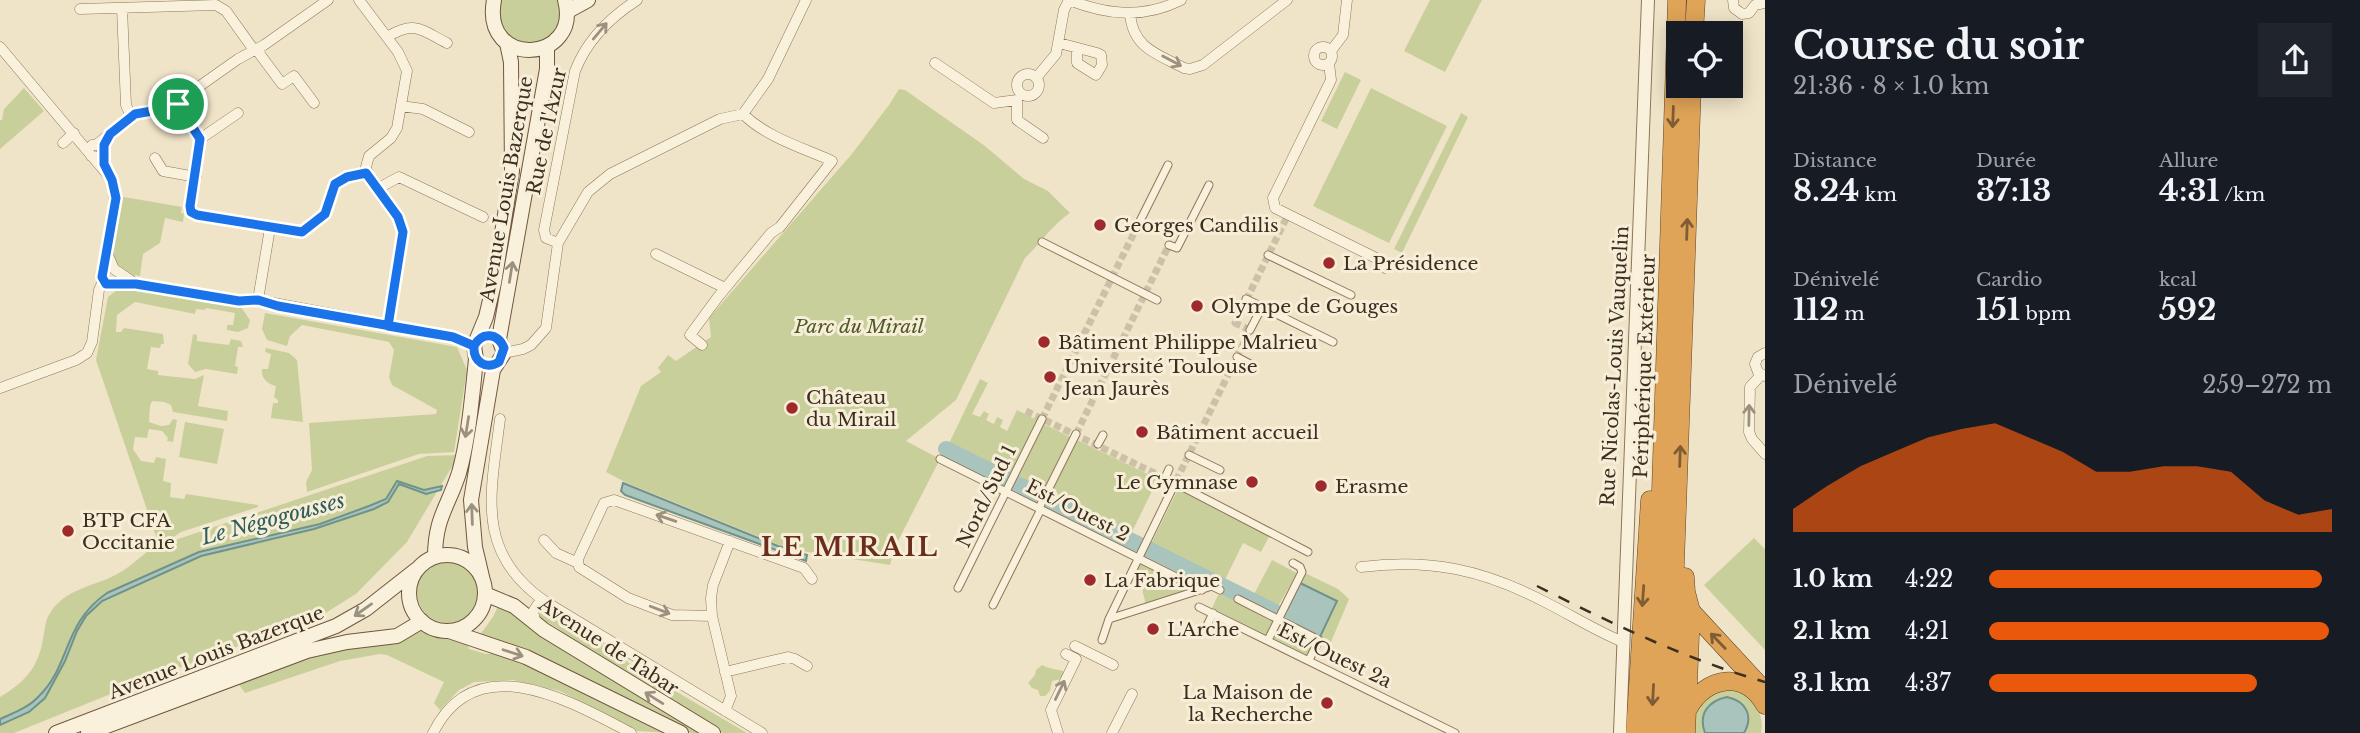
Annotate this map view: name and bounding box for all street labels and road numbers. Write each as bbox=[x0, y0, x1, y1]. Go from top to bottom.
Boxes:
street label: Rue de l'Azur bbox=[522, 66, 571, 197]
street label: Avenue Louis Bazerque bbox=[475, 74, 538, 305]
street label: Rue Nicolas-Louis Vauquelin bbox=[1596, 225, 1633, 507]
street label: Périphérique Extérieur bbox=[1629, 253, 1660, 479]
street label: Nord/Sud 1 bbox=[952, 441, 1021, 551]
street label: Est/Ouest 2 bbox=[1022, 475, 1133, 546]
street label: Avenue de Tabar bbox=[534, 592, 683, 700]
street label: Avenue Louis Bazerque bbox=[104, 601, 327, 705]
street label: Est/Ouest 2a bbox=[1274, 618, 1396, 693]

